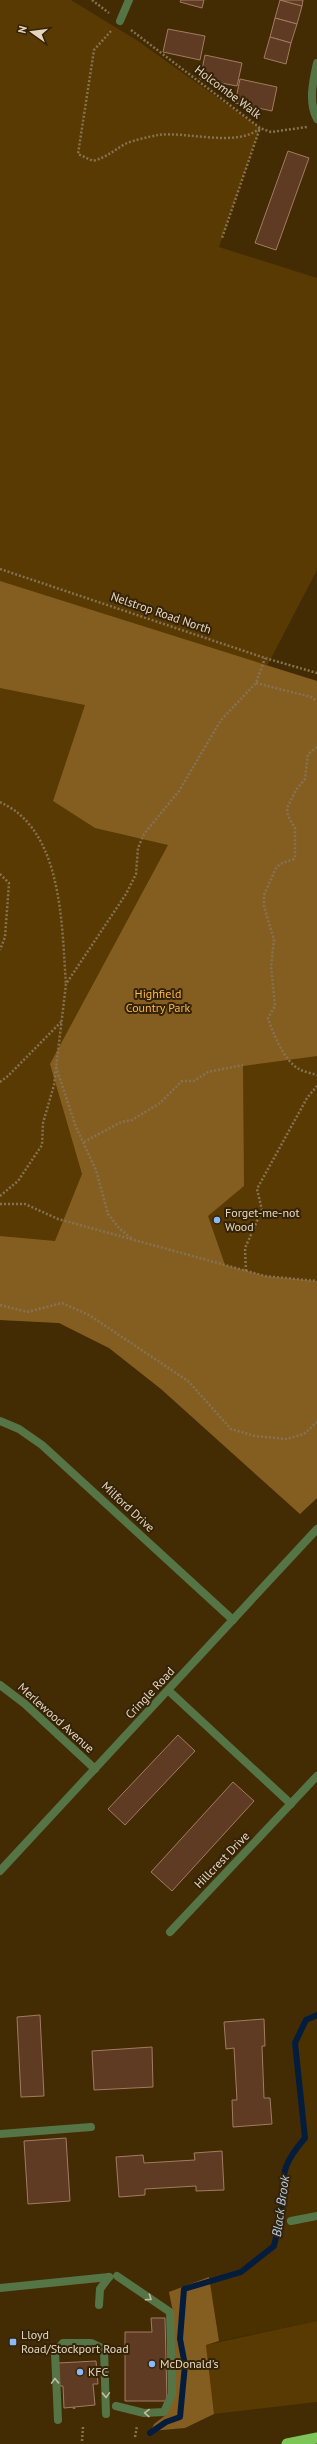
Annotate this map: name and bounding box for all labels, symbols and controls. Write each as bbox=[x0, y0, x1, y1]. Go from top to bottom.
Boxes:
north arrow bbox=[12, 12, 52, 52]
text: N bbox=[15, 24, 30, 35]
street label: Holcombe Walk bbox=[192, 62, 265, 122]
street label: Nelstrop Road North bbox=[109, 588, 213, 637]
park label: Highfield Country Park bbox=[126, 986, 190, 1015]
place label: Forget-me-not Wood bbox=[225, 1205, 300, 1234]
marker: Forget-me-not Wood bbox=[212, 1215, 222, 1225]
street label: Milford Drive bbox=[99, 1478, 158, 1535]
street label: Cringle Road bbox=[122, 1664, 177, 1722]
street label: Merlewood Avenue bbox=[15, 1679, 98, 1756]
street label: Hillcrest Drive bbox=[191, 1828, 252, 1891]
water label: Black Brook bbox=[268, 2173, 293, 2238]
one-way arrow bbox=[145, 2293, 152, 2301]
place label: Lloyd Road/Stockport Road bbox=[21, 2327, 129, 2356]
marker: Lloyd Road/Stockport Road bbox=[8, 2337, 18, 2347]
place label: McDonald's bbox=[160, 2356, 219, 2371]
marker: McDonald's bbox=[147, 2359, 157, 2369]
place label: KFC bbox=[88, 2364, 109, 2379]
marker: KFC bbox=[75, 2367, 85, 2377]
one-way arrow bbox=[51, 2378, 60, 2384]
one-way arrow bbox=[101, 2392, 110, 2398]
one-way arrow bbox=[144, 2408, 150, 2417]

